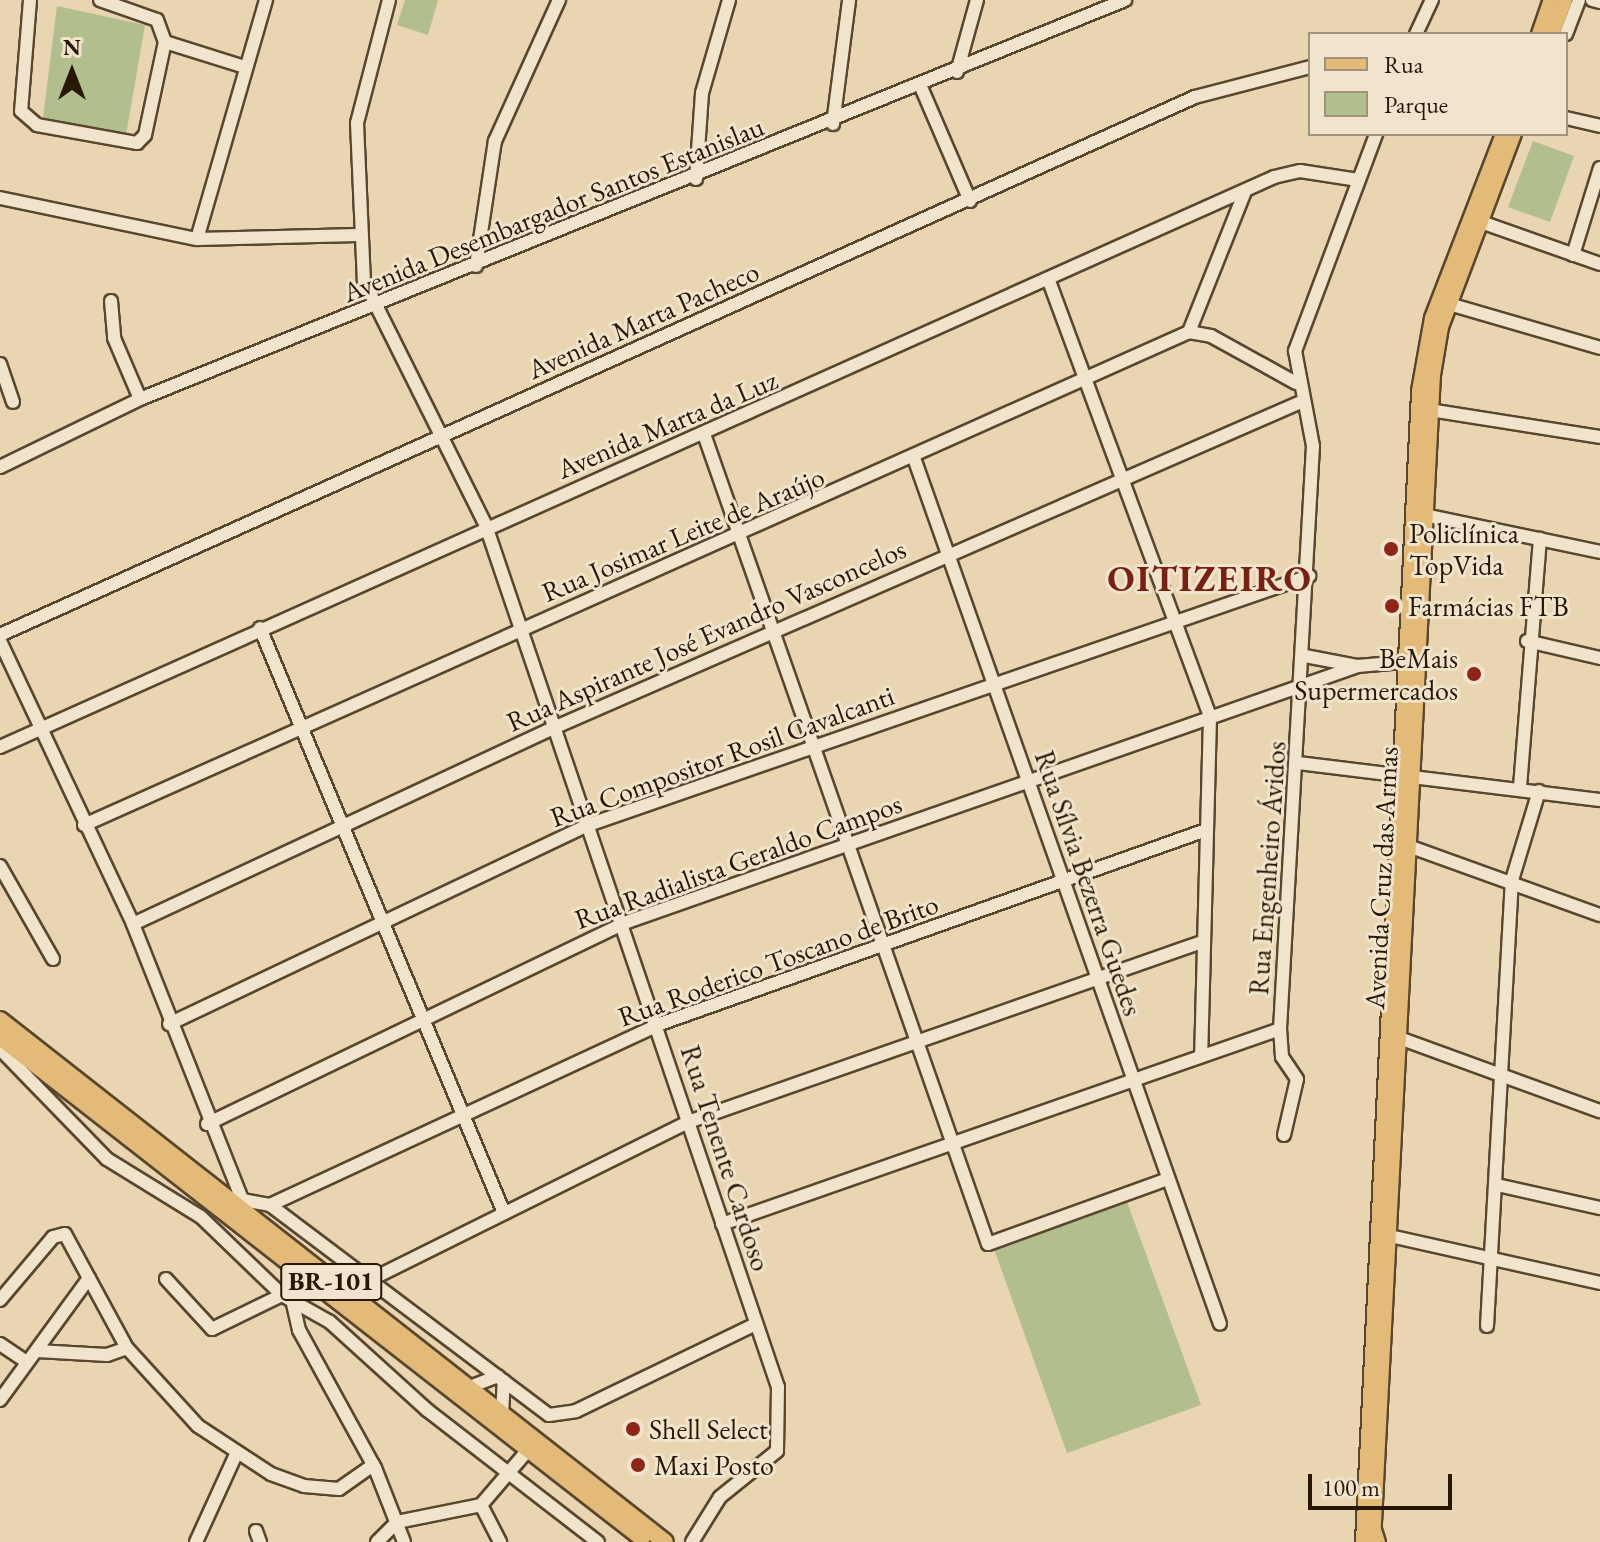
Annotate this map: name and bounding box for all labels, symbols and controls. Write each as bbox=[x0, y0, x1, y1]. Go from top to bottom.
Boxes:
north arrow bbox=[32, 32, 112, 112]
legend bbox=[1308, 32, 1568, 136]
text: N bbox=[63, 33, 81, 62]
text: Rua bbox=[1384, 49, 1423, 80]
text: Parque bbox=[1384, 89, 1448, 120]
street label: Avenida Desembargador Santos Estanislau bbox=[337, 109, 769, 309]
street label: Avenida Marta Pacheco bbox=[522, 254, 764, 386]
street label: Avenida Marta da Luz bbox=[552, 362, 782, 486]
street label: Rua Josimar Leite de Araújo bbox=[537, 459, 829, 609]
place label: Policlínica TopVida bbox=[1409, 516, 1519, 582]
street label: Rua Aspirante José Evandro Vasconcelos bbox=[501, 531, 911, 739]
marker: Policlínica TopVida bbox=[1380, 538, 1402, 560]
district label: OITIZEIRO bbox=[1107, 557, 1313, 601]
place label: Farmácias FTB bbox=[1408, 589, 1569, 623]
marker: Farmácias FTB bbox=[1383, 597, 1401, 615]
place label: BeMais Supermercados bbox=[1294, 641, 1458, 707]
marker: BeMais Supermercados bbox=[1465, 665, 1483, 683]
street label: Rua Compositor Rosil Cavalcanti bbox=[545, 678, 899, 834]
street label: Rua Engenheiro Ávidos bbox=[1241, 740, 1293, 996]
street label: Rua Sílvia Bezerra Guedes bbox=[1028, 746, 1150, 1020]
street label: Avenida Cruz das Armas bbox=[1357, 746, 1405, 1010]
street label: Rua Radialista Geraldo Campos bbox=[570, 786, 906, 936]
street label: Rua Roderico Toscano de Brito bbox=[613, 886, 943, 1034]
street label: Rua Tenente Cardoso bbox=[674, 1041, 778, 1275]
road number: BR-101 bbox=[279, 1260, 383, 1304]
place label: Shell Select bbox=[649, 1412, 768, 1446]
marker: Shell Select bbox=[624, 1420, 642, 1438]
place label: Maxi Posto bbox=[654, 1448, 774, 1482]
marker: Maxi Posto bbox=[629, 1456, 647, 1474]
scale bar bbox=[1312, 1458, 1456, 1508]
text: 100 m bbox=[1322, 1472, 1380, 1503]

